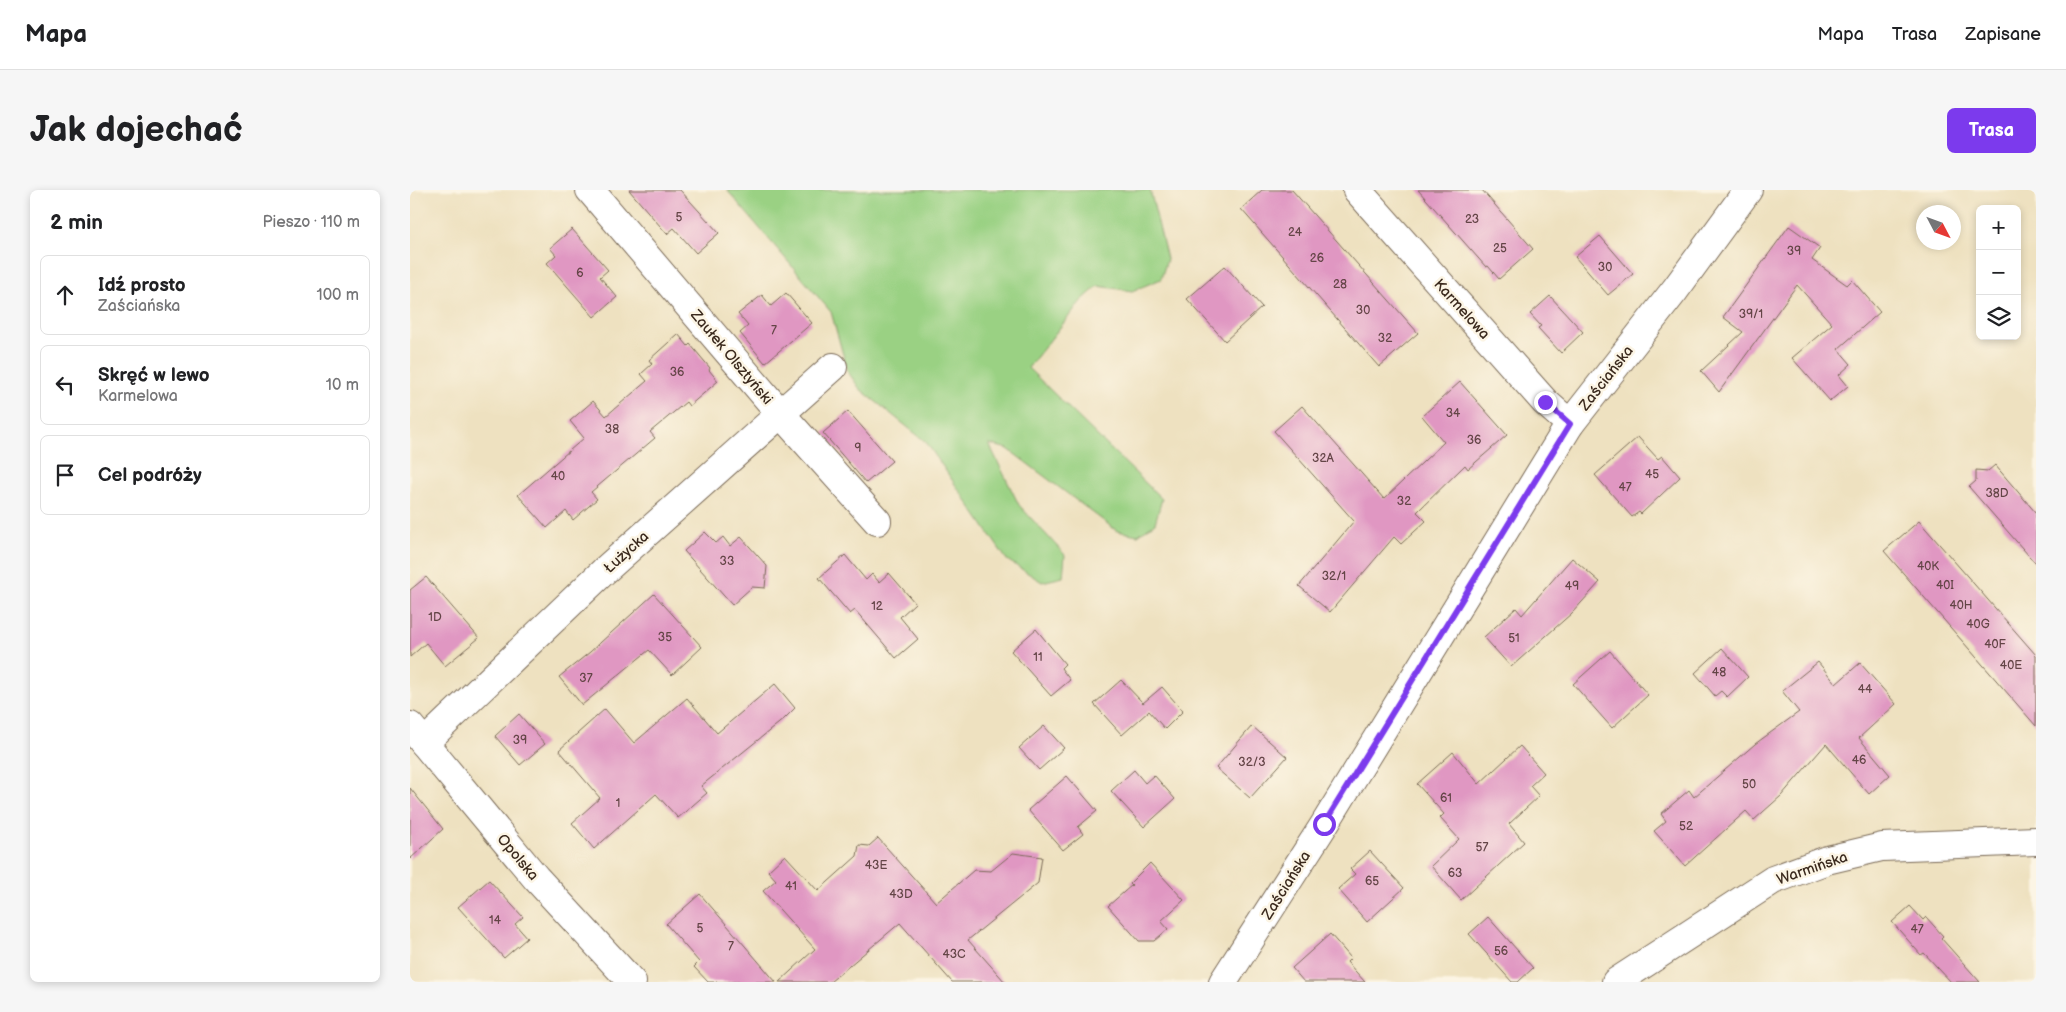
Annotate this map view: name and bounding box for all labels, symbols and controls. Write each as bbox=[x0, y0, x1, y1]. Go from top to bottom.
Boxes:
text: Mapa bbox=[25, 20, 87, 49]
text: Mapa bbox=[1817, 24, 1864, 45]
text: Trasa bbox=[1892, 24, 1937, 45]
text: Zapisane bbox=[1965, 24, 2041, 45]
button: Trasa bbox=[1947, 108, 2036, 153]
text: Jak dojechać bbox=[30, 109, 243, 152]
north arrow bbox=[1916, 205, 1961, 250]
map controls bbox=[1976, 205, 2021, 340]
button: + bbox=[1976, 205, 2021, 250]
text: 2 min bbox=[50, 210, 103, 235]
house number: 5 bbox=[676, 210, 683, 225]
house number: 23 bbox=[1465, 212, 1479, 227]
text: Pieszo · 110 m bbox=[262, 213, 360, 232]
house number: 24 bbox=[1288, 225, 1303, 240]
house number: 25 bbox=[1493, 241, 1507, 256]
house number: 39 bbox=[1787, 244, 1801, 259]
button: − bbox=[1976, 250, 2021, 295]
house number: 26 bbox=[1310, 251, 1324, 266]
house number: 30 bbox=[1598, 260, 1612, 275]
house number: 6 bbox=[576, 266, 584, 281]
text: Idź prosto bbox=[98, 274, 186, 297]
street label: Karmelowa bbox=[1430, 275, 1494, 344]
house number: 28 bbox=[1333, 277, 1347, 292]
icon: ahead bbox=[51, 281, 79, 309]
text: 100 m bbox=[316, 286, 359, 305]
button: layers bbox=[1976, 295, 2021, 340]
text: Zaściańska bbox=[98, 297, 180, 316]
house number: 30 bbox=[1356, 303, 1370, 318]
street label: Zaułek Olsztyński bbox=[686, 305, 777, 409]
house number: 39/1 bbox=[1739, 307, 1763, 322]
house number: 7 bbox=[771, 323, 777, 338]
house number: 32 bbox=[1378, 331, 1392, 346]
street label: Zaściańska bbox=[1575, 342, 1638, 415]
text: Skręć w lewo bbox=[98, 364, 210, 387]
house number: 36 bbox=[670, 365, 684, 380]
icon: left bbox=[51, 371, 79, 399]
text: 10 m bbox=[326, 376, 359, 395]
text: Karmelowa bbox=[98, 387, 178, 406]
route end bbox=[1534, 391, 1557, 414]
house number: 34 bbox=[1446, 406, 1461, 421]
house number: 38 bbox=[605, 422, 619, 437]
house number: 36 bbox=[1467, 433, 1481, 448]
house number: 9 bbox=[855, 441, 862, 456]
house number: 32A bbox=[1312, 451, 1335, 466]
icon: arrive bbox=[51, 461, 79, 489]
text: Cel podróży bbox=[98, 464, 202, 487]
house number: 45 bbox=[1645, 467, 1659, 482]
house number: 40 bbox=[551, 469, 565, 484]
house number: 47 bbox=[1618, 480, 1632, 495]
house number: 38D bbox=[1985, 486, 2009, 501]
house number: 32 bbox=[1397, 494, 1411, 509]
street label: Łużycka bbox=[600, 527, 653, 578]
house number: 33 bbox=[720, 554, 734, 569]
house number: 40K bbox=[1917, 559, 1939, 574]
house number: 32/1 bbox=[1322, 569, 1346, 584]
house number: 40I bbox=[1936, 578, 1954, 593]
house number: 49 bbox=[1565, 579, 1579, 594]
house number: 40H bbox=[1949, 598, 1973, 613]
house number: 12 bbox=[871, 599, 883, 614]
house number: 1D bbox=[428, 610, 442, 625]
house number: 40G bbox=[1966, 617, 1990, 632]
house number: 35 bbox=[658, 630, 672, 645]
house number: 51 bbox=[1508, 631, 1520, 646]
house number: 40F bbox=[1984, 637, 2007, 652]
house number: 11 bbox=[1033, 650, 1043, 665]
house number: 40E bbox=[2000, 658, 2022, 673]
house number: 48 bbox=[1712, 665, 1726, 680]
house number: 37 bbox=[579, 671, 593, 686]
house number: 44 bbox=[1858, 682, 1873, 697]
house number: 39 bbox=[513, 733, 527, 748]
house number: 46 bbox=[1852, 753, 1866, 768]
house number: 32/3 bbox=[1238, 755, 1266, 770]
house number: 50 bbox=[1742, 777, 1756, 792]
house number: 61 bbox=[1440, 791, 1452, 806]
house number: 1 bbox=[616, 796, 620, 811]
route start bbox=[1313, 813, 1336, 836]
house number: 52 bbox=[1679, 819, 1693, 834]
street label: Opolska bbox=[493, 830, 543, 885]
house number: 57 bbox=[1476, 840, 1488, 855]
street label: Warmińska bbox=[1774, 847, 1850, 889]
street label: Zaściańska bbox=[1257, 848, 1315, 924]
house number: 43E bbox=[865, 858, 887, 873]
house number: 63 bbox=[1448, 866, 1462, 881]
house number: 65 bbox=[1365, 874, 1379, 889]
house number: 41 bbox=[785, 879, 797, 894]
house number: 43D bbox=[889, 887, 913, 902]
house number: 14 bbox=[489, 913, 502, 928]
house number: 5 bbox=[697, 921, 704, 936]
house number: 47 bbox=[1910, 922, 1924, 937]
house number: 7 bbox=[728, 939, 734, 954]
house number: 56 bbox=[1494, 944, 1508, 959]
house number: 43C bbox=[942, 947, 966, 962]

